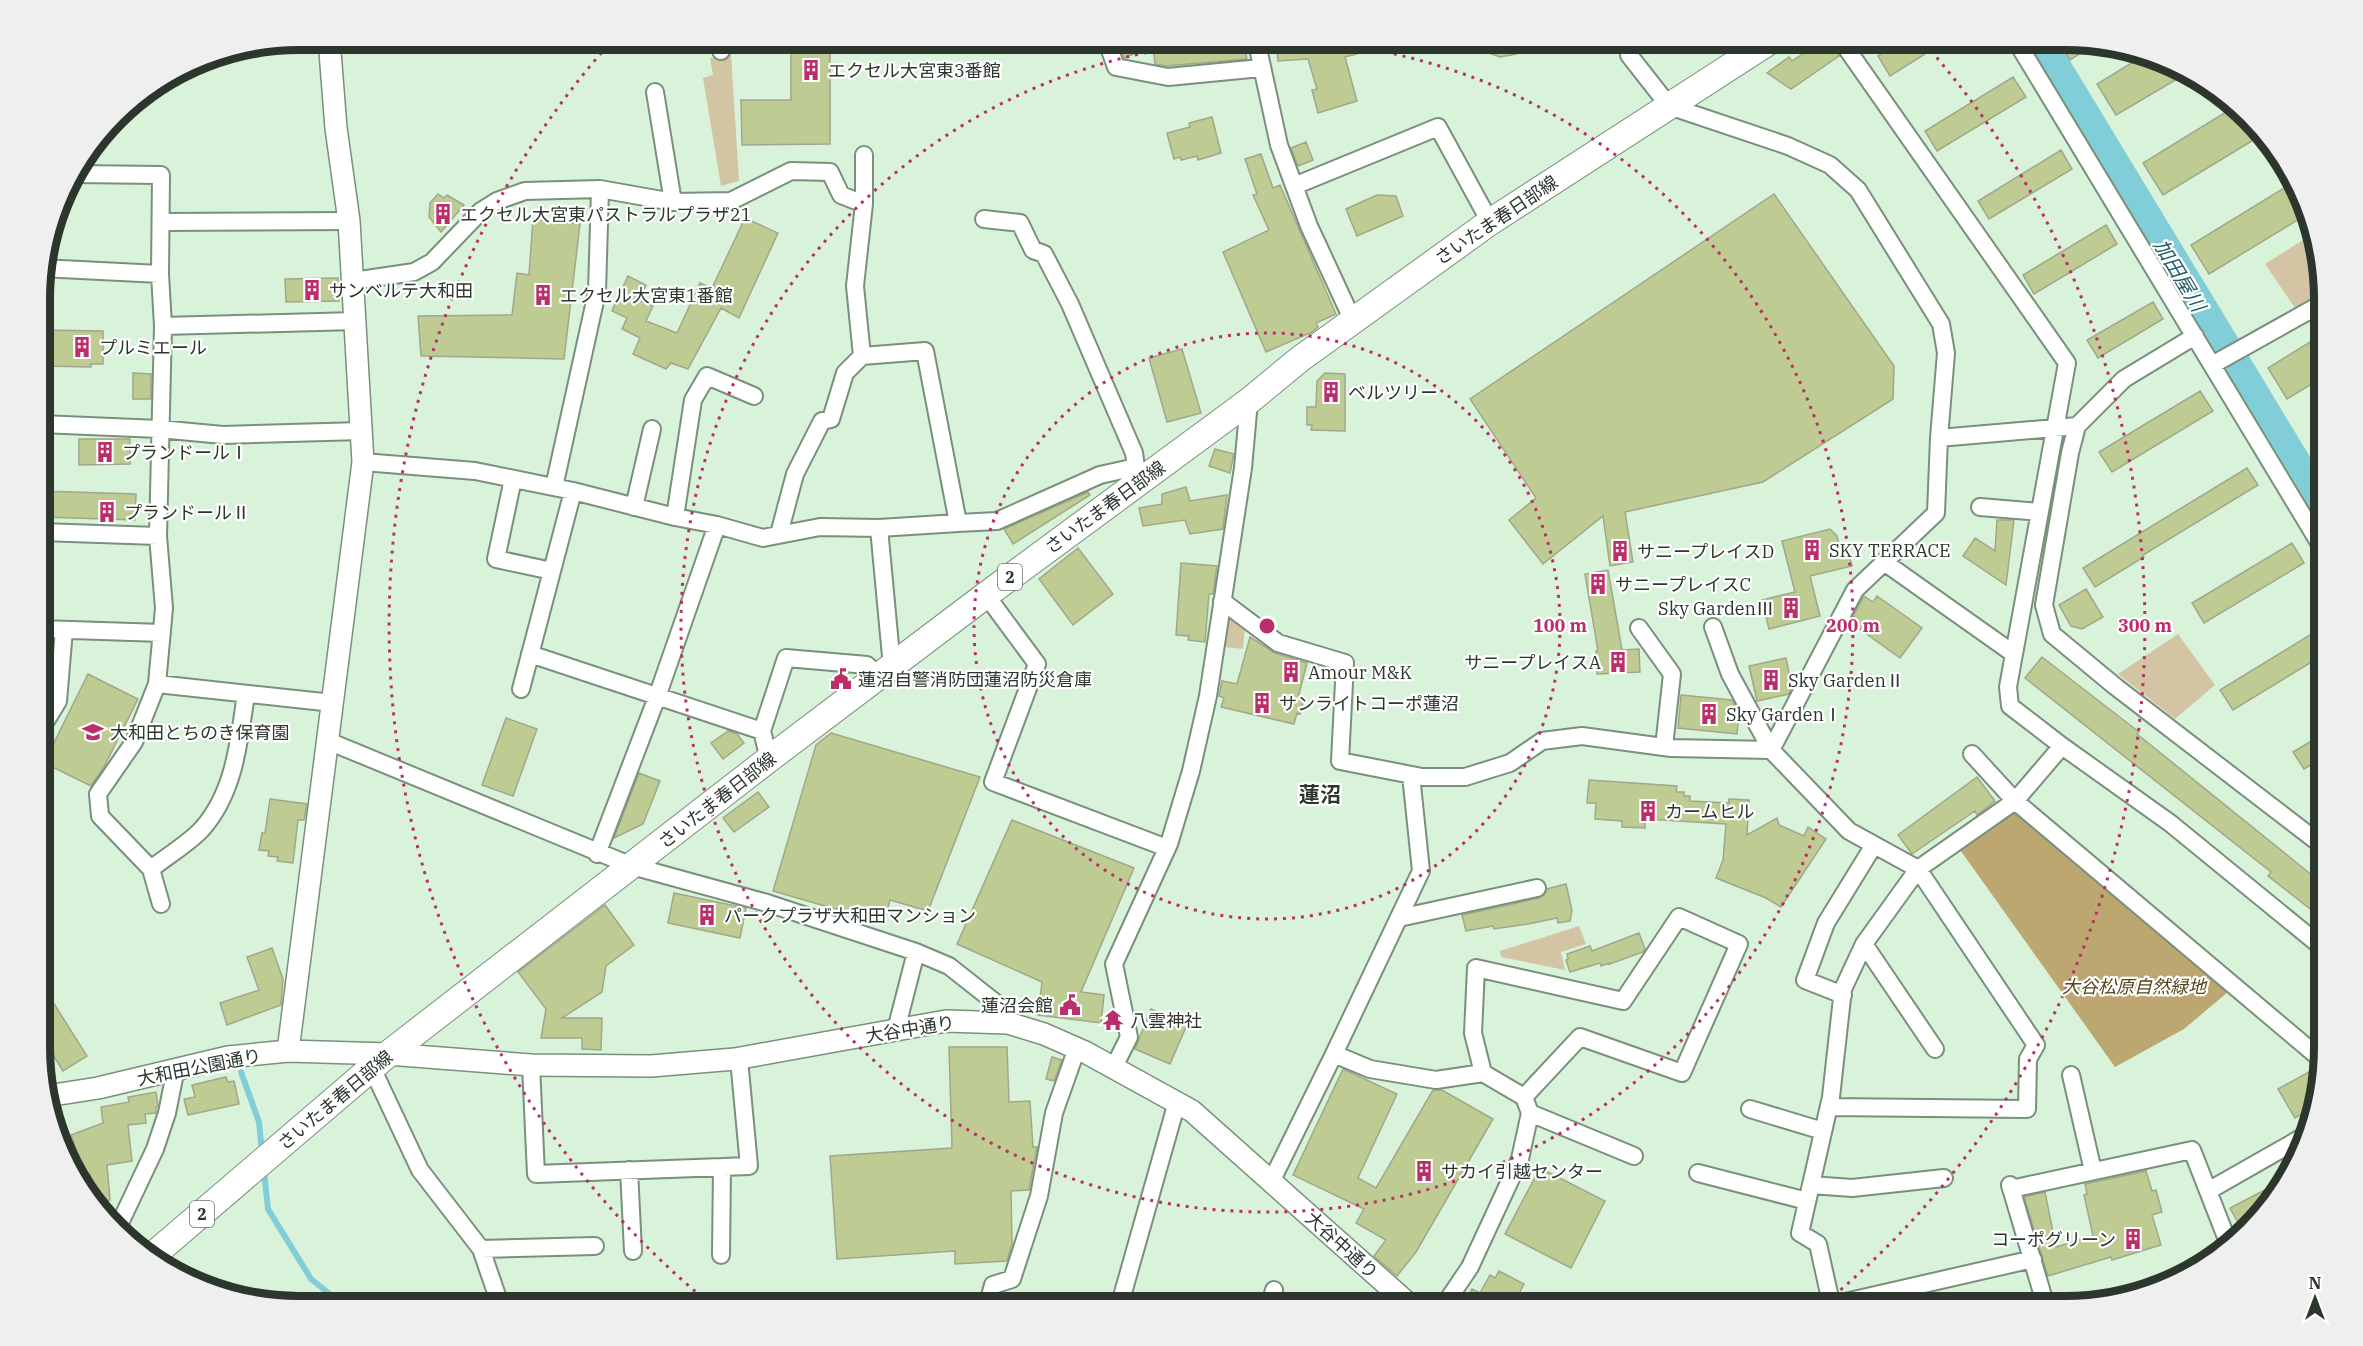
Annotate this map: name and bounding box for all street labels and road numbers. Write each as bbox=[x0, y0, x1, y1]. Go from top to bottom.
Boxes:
street label: さいたま春日部線 bbox=[1430, 170, 1562, 270]
street label: さいたま春日部線 bbox=[1040, 456, 1170, 558]
road number: 2 bbox=[998, 564, 1022, 590]
street label: さいたま春日部線 bbox=[653, 747, 781, 853]
street label: 大谷中通り bbox=[864, 1011, 956, 1047]
street label: 大和田公園通り bbox=[135, 1044, 263, 1090]
street label: さいたま春日部線 bbox=[273, 1045, 397, 1155]
road number: 2 bbox=[190, 1201, 214, 1227]
street label: 大谷中通り bbox=[1301, 1206, 1383, 1284]

